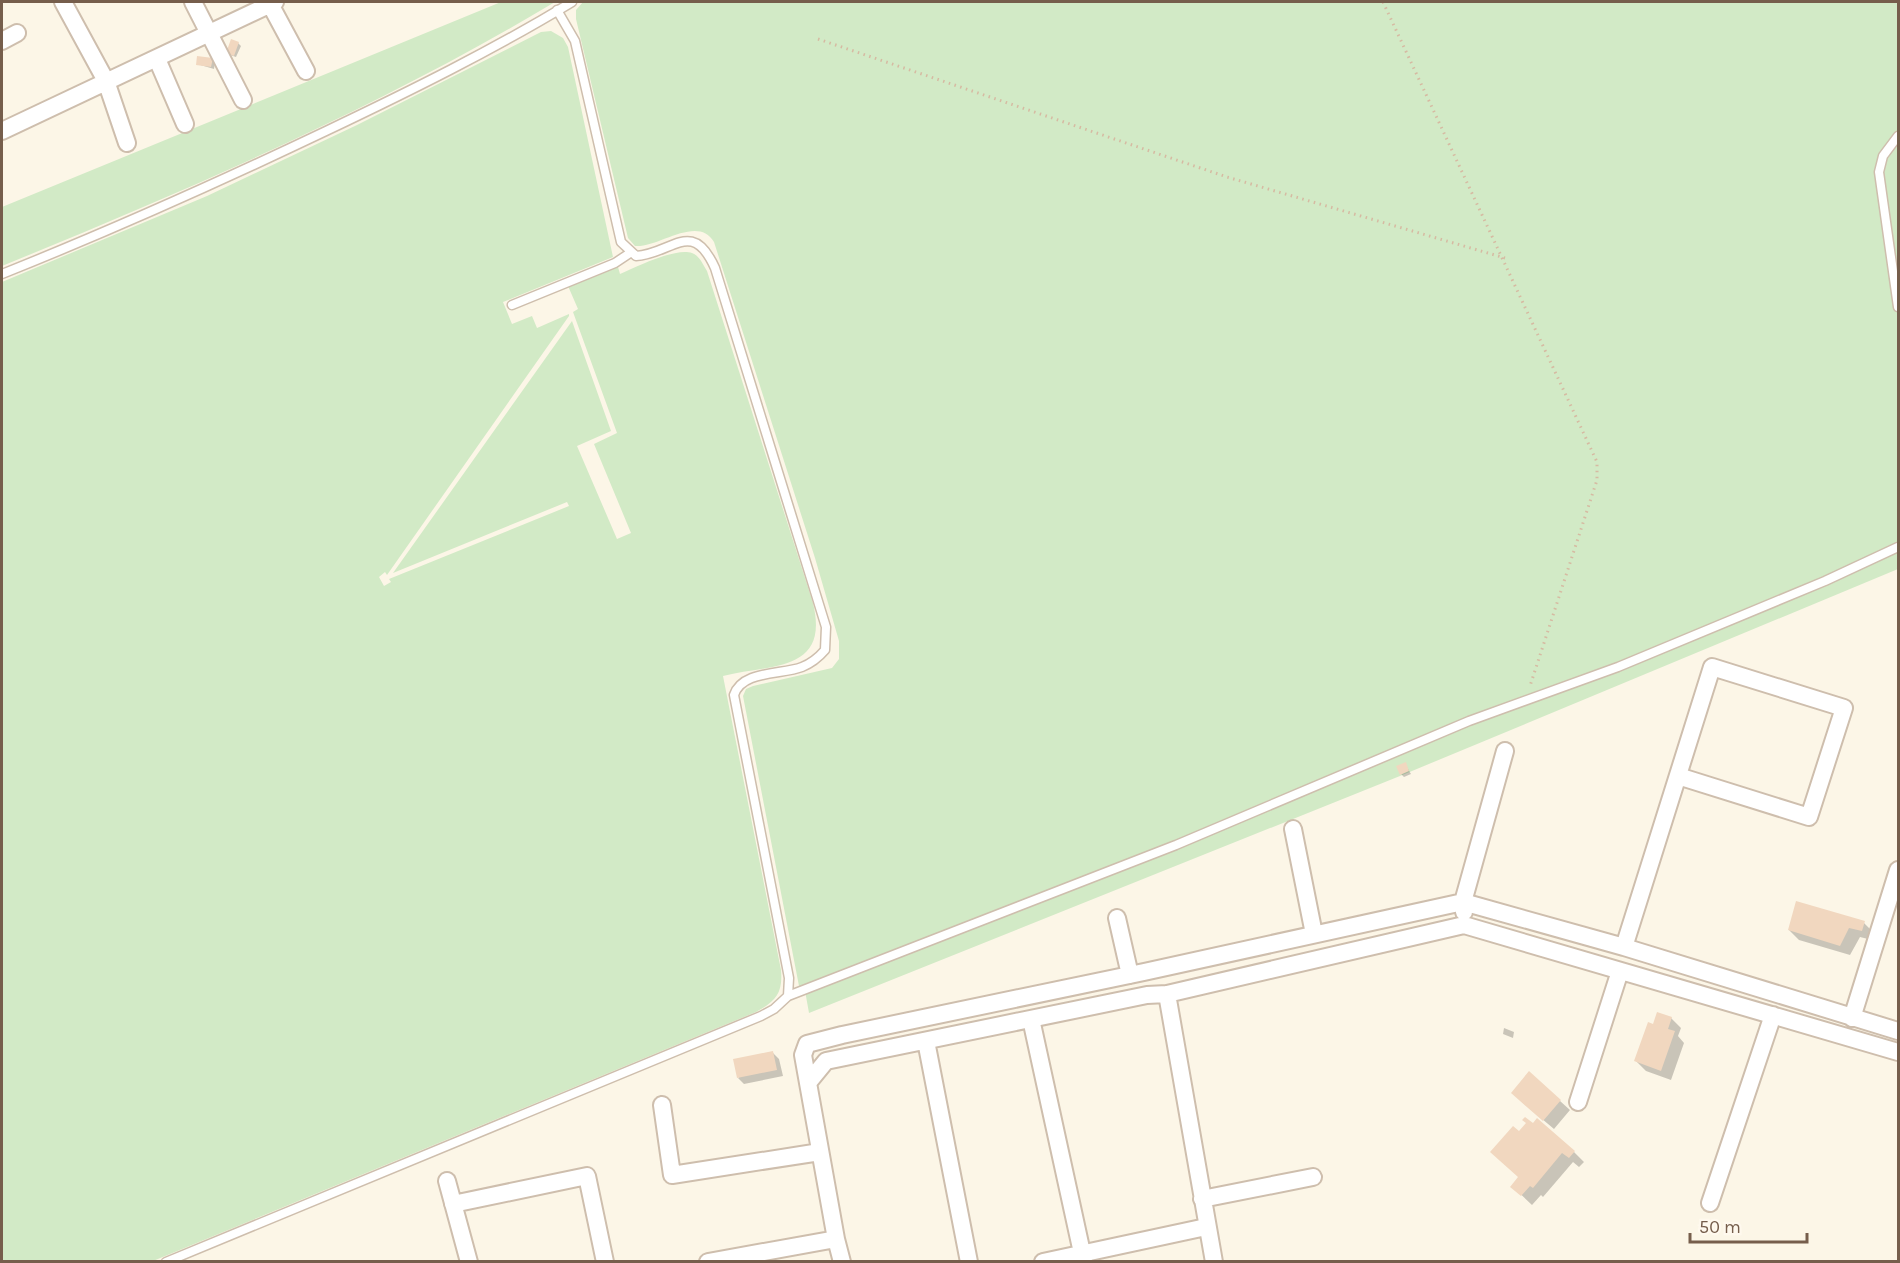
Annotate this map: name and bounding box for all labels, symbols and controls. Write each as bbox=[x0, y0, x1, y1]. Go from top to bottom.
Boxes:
scale bar bbox=[1690, 1206, 1807, 1244]
text: 50 m bbox=[1699, 1216, 1741, 1238]

